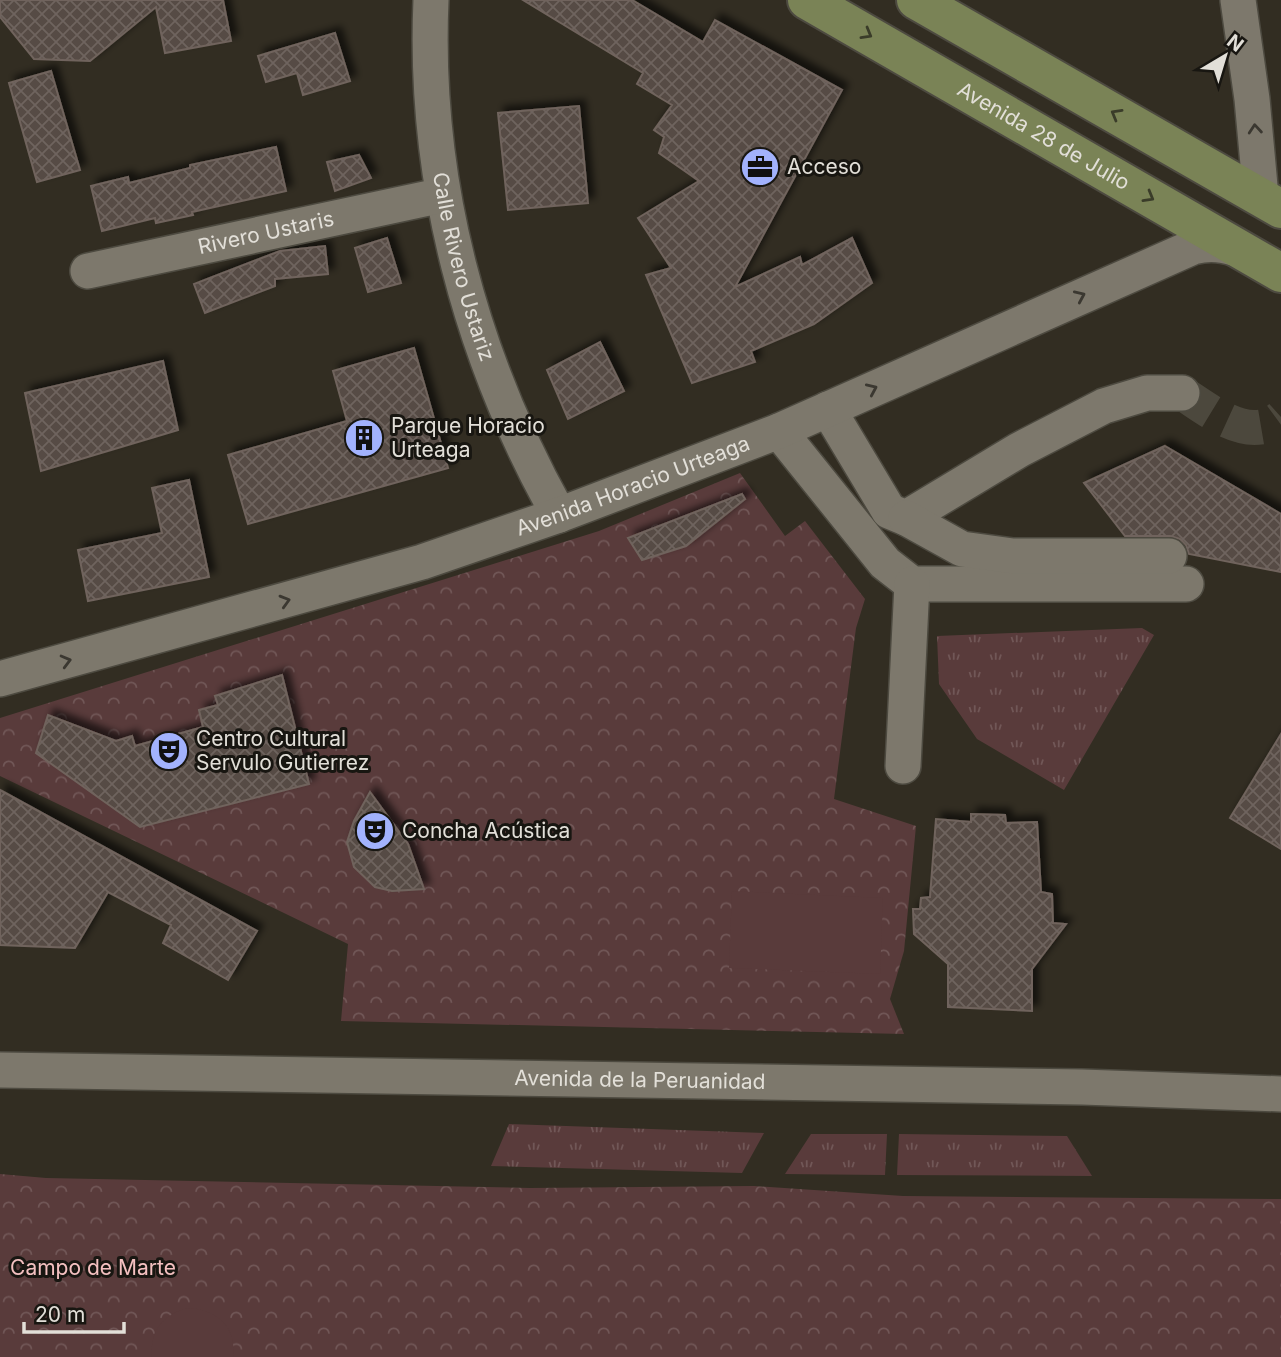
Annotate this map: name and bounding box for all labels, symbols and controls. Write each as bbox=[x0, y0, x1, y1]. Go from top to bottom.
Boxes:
north arrow bbox=[1190, 21, 1260, 91]
one-way arrow bbox=[859, 26, 872, 39]
text: N bbox=[1222, 29, 1248, 57]
street label: Avenida 28 de Julio bbox=[953, 76, 1134, 195]
one-way arrow bbox=[1110, 109, 1123, 122]
one-way arrow bbox=[1248, 124, 1263, 135]
office icon: Acceso bbox=[739, 146, 781, 188]
place label: Acceso bbox=[787, 154, 861, 179]
street label: Calle Rivero Ustariz bbox=[428, 170, 500, 364]
one-way arrow bbox=[1141, 188, 1154, 201]
street label: Rivero Ustaris bbox=[196, 206, 336, 259]
one-way arrow bbox=[1072, 290, 1085, 304]
one-way arrow bbox=[865, 383, 877, 397]
place label: Parque Horacio Urteaga bbox=[391, 413, 545, 462]
building icon: Parque Horacio Urteaga bbox=[343, 417, 385, 459]
street label: Avenida Horacio Urteaga bbox=[513, 430, 753, 541]
one-way arrow bbox=[279, 595, 291, 610]
one-way arrow bbox=[60, 655, 72, 669]
place label: Centro Cultural Servulo Gutierrez bbox=[196, 726, 369, 775]
theatre icon: Centro Cultural Servulo Gutierrez bbox=[148, 730, 190, 772]
theatre icon: Concha Acústica bbox=[354, 810, 396, 852]
place label: Concha Acústica bbox=[402, 818, 570, 843]
street label: Avenida de la Peruanidad bbox=[514, 1065, 766, 1094]
park label: Campo de Marte bbox=[10, 1255, 176, 1280]
scale bar bbox=[24, 1290, 124, 1334]
text: 20 m bbox=[35, 1302, 85, 1327]

